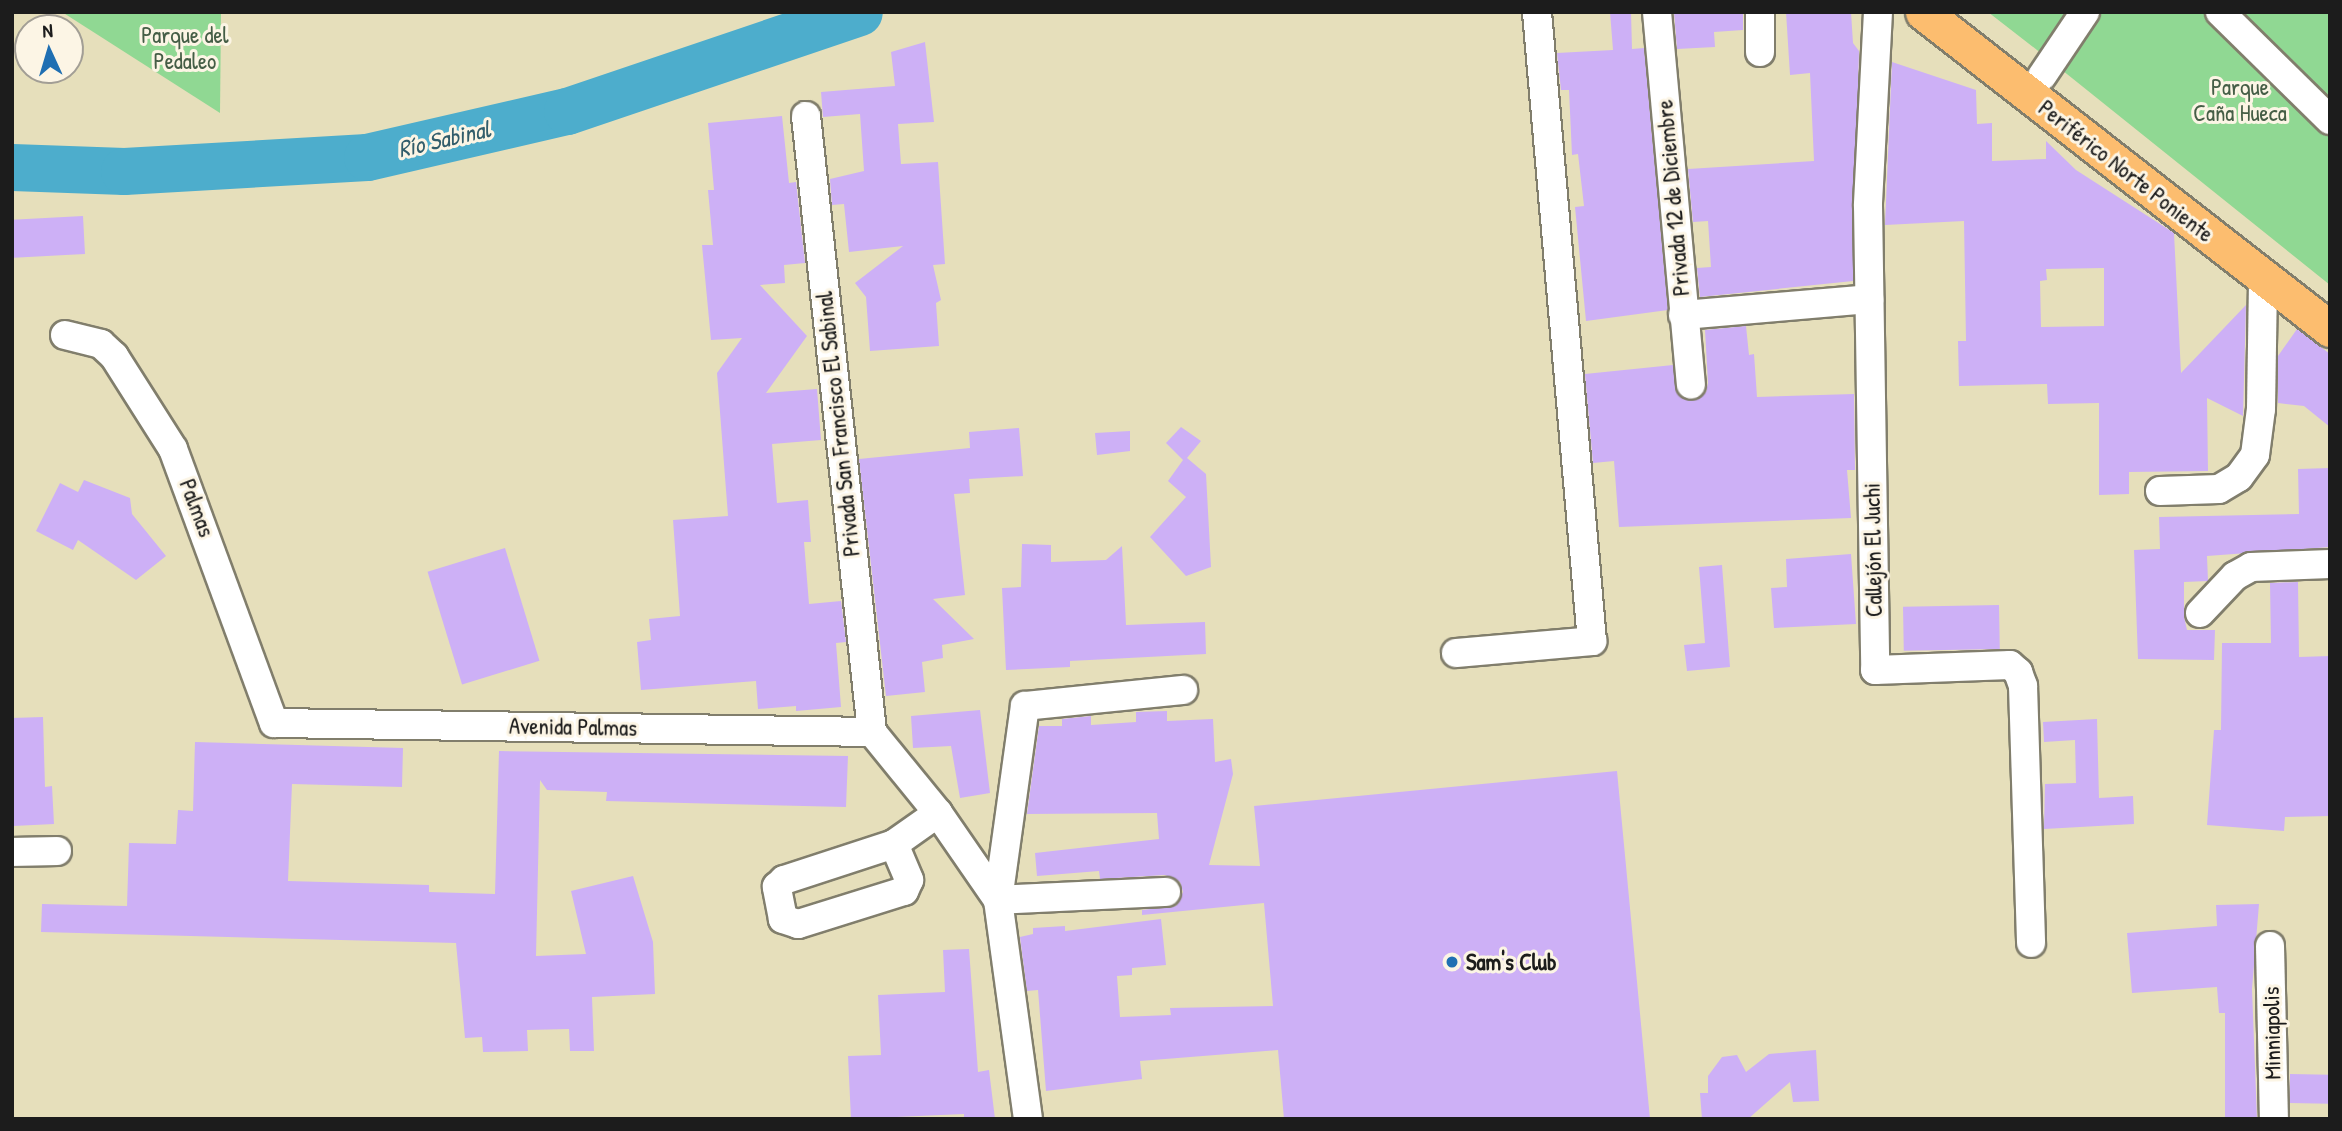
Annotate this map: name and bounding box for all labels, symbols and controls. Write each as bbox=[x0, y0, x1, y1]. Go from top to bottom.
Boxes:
north arrow bbox=[14, 14, 84, 84]
text: N bbox=[42, 17, 54, 43]
park label: Parque del Pedaleo bbox=[141, 21, 229, 75]
park label: Parque Caña Hueca bbox=[2193, 73, 2287, 127]
street label: Periférico Norte Poniente bbox=[2033, 94, 2219, 248]
street label: Privada 12 de Diciembre bbox=[1651, 99, 1695, 297]
water label: Río Sabinal bbox=[395, 114, 493, 164]
street label: Privada San Francisco El Sabinal bbox=[810, 290, 866, 558]
street label: Palmas bbox=[173, 475, 221, 541]
street label: Callejón El Juchi bbox=[1858, 483, 1888, 617]
street label: Avenida Palmas bbox=[509, 712, 637, 742]
place label: Sam's Club bbox=[1466, 948, 1557, 976]
marker: Sam's Club bbox=[1444, 954, 1460, 970]
street label: Minniapolis bbox=[2257, 986, 2287, 1080]

